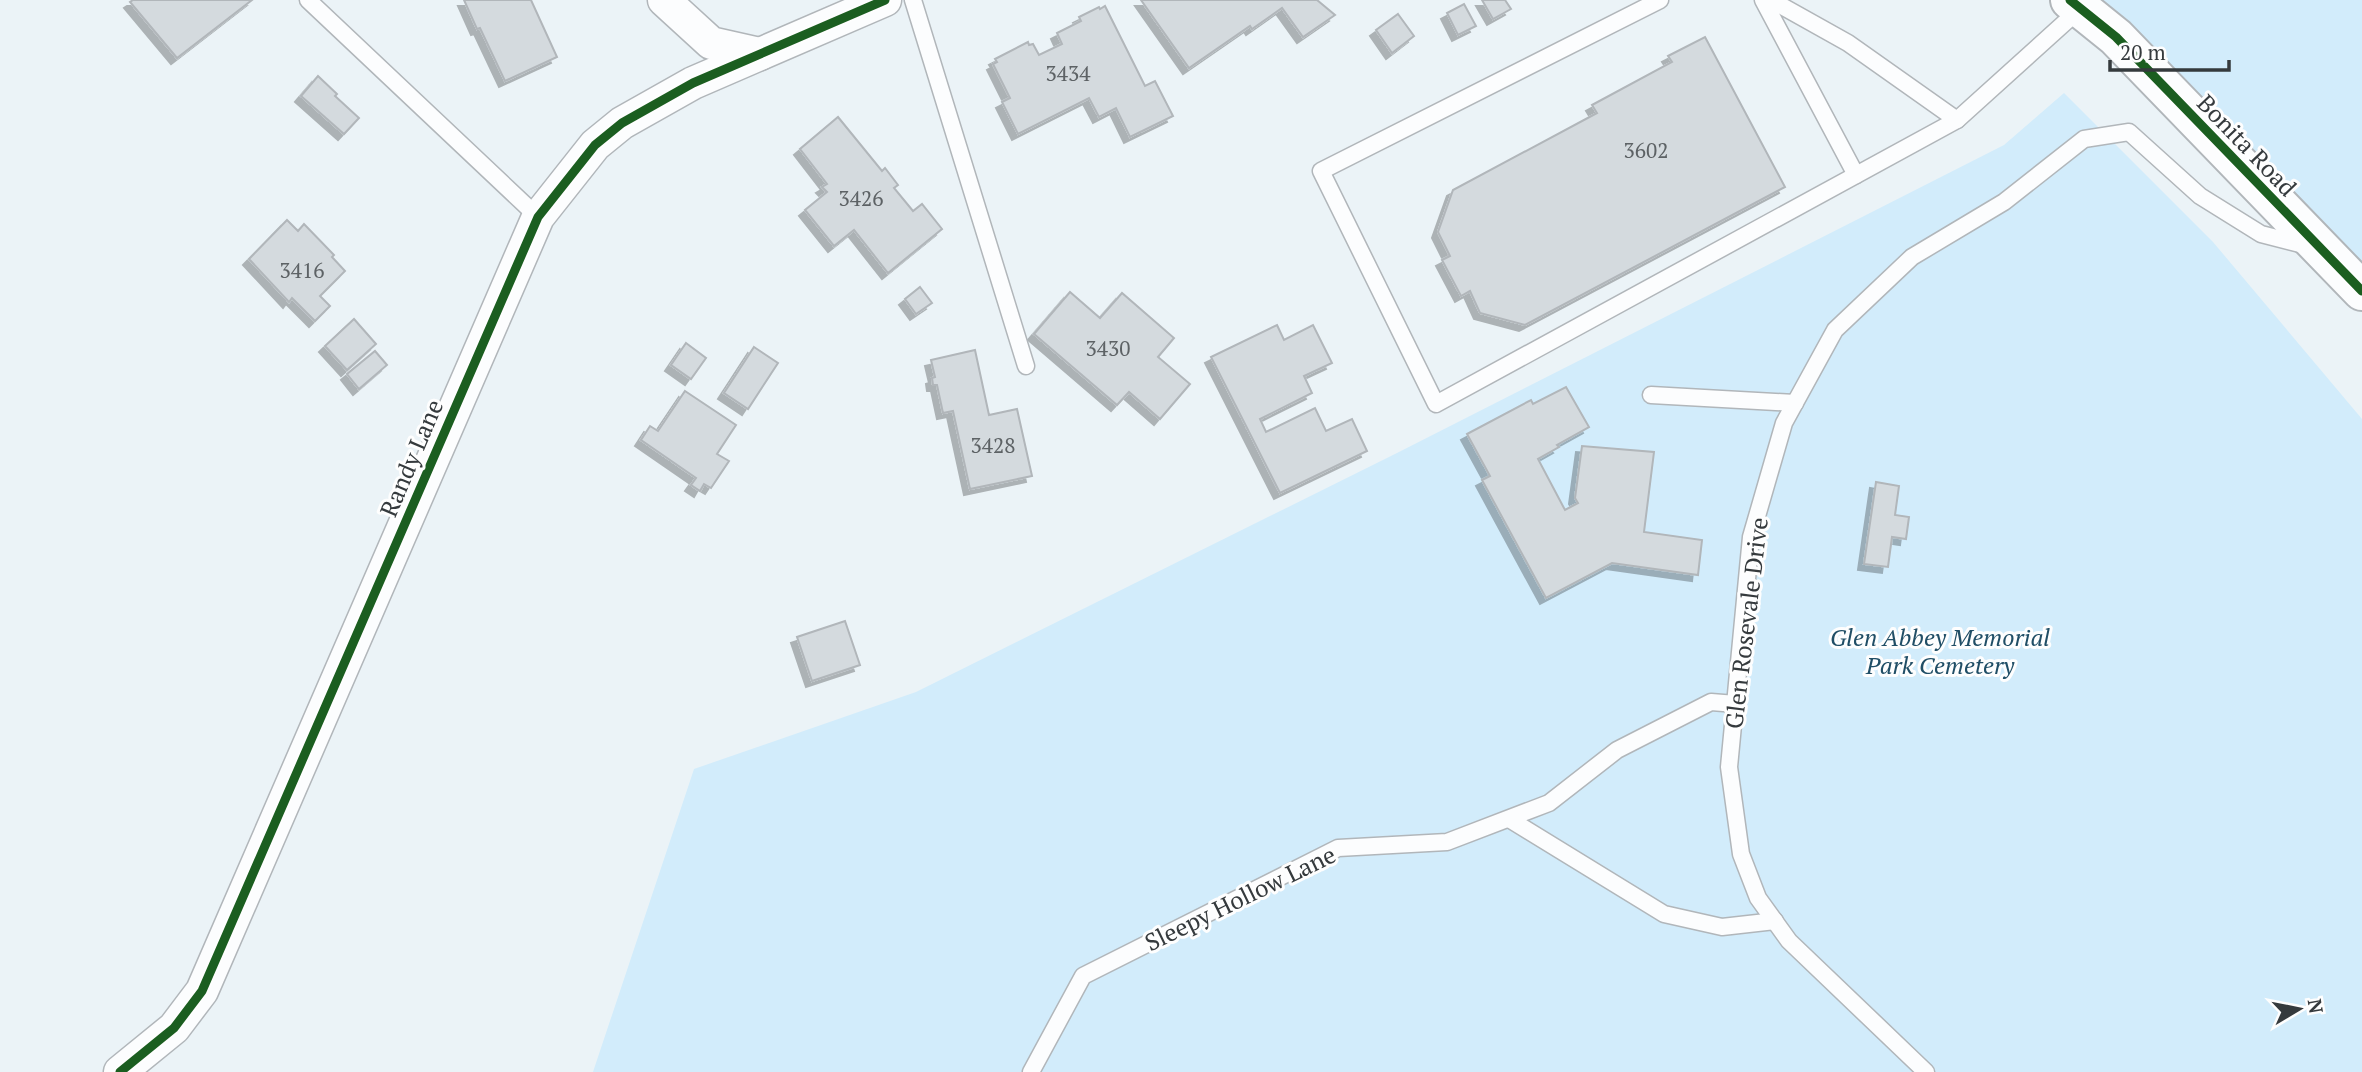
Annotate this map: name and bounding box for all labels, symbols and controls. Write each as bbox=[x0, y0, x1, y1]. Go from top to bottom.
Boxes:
scale bar bbox=[2110, 28, 2229, 72]
text: 20 m bbox=[2120, 38, 2166, 66]
house number: 3434 bbox=[1046, 59, 1091, 87]
street label: Bonita Road bbox=[2190, 87, 2304, 203]
house number: 3602 bbox=[1624, 136, 1668, 164]
house number: 3426 bbox=[839, 184, 883, 212]
house number: 3416 bbox=[280, 256, 324, 284]
house number: 3430 bbox=[1086, 334, 1130, 362]
street label: Randy Lane bbox=[372, 394, 450, 522]
house number: 3428 bbox=[971, 431, 1015, 459]
street label: Glen Rosevale Drive bbox=[1717, 515, 1775, 731]
park label: Glen Abbey Memorial Park Cemetery bbox=[1830, 621, 2050, 681]
street label: Sleepy Hollow Lane bbox=[1139, 838, 1341, 958]
north arrow bbox=[2264, 974, 2334, 1044]
text: N bbox=[2303, 997, 2330, 1016]

